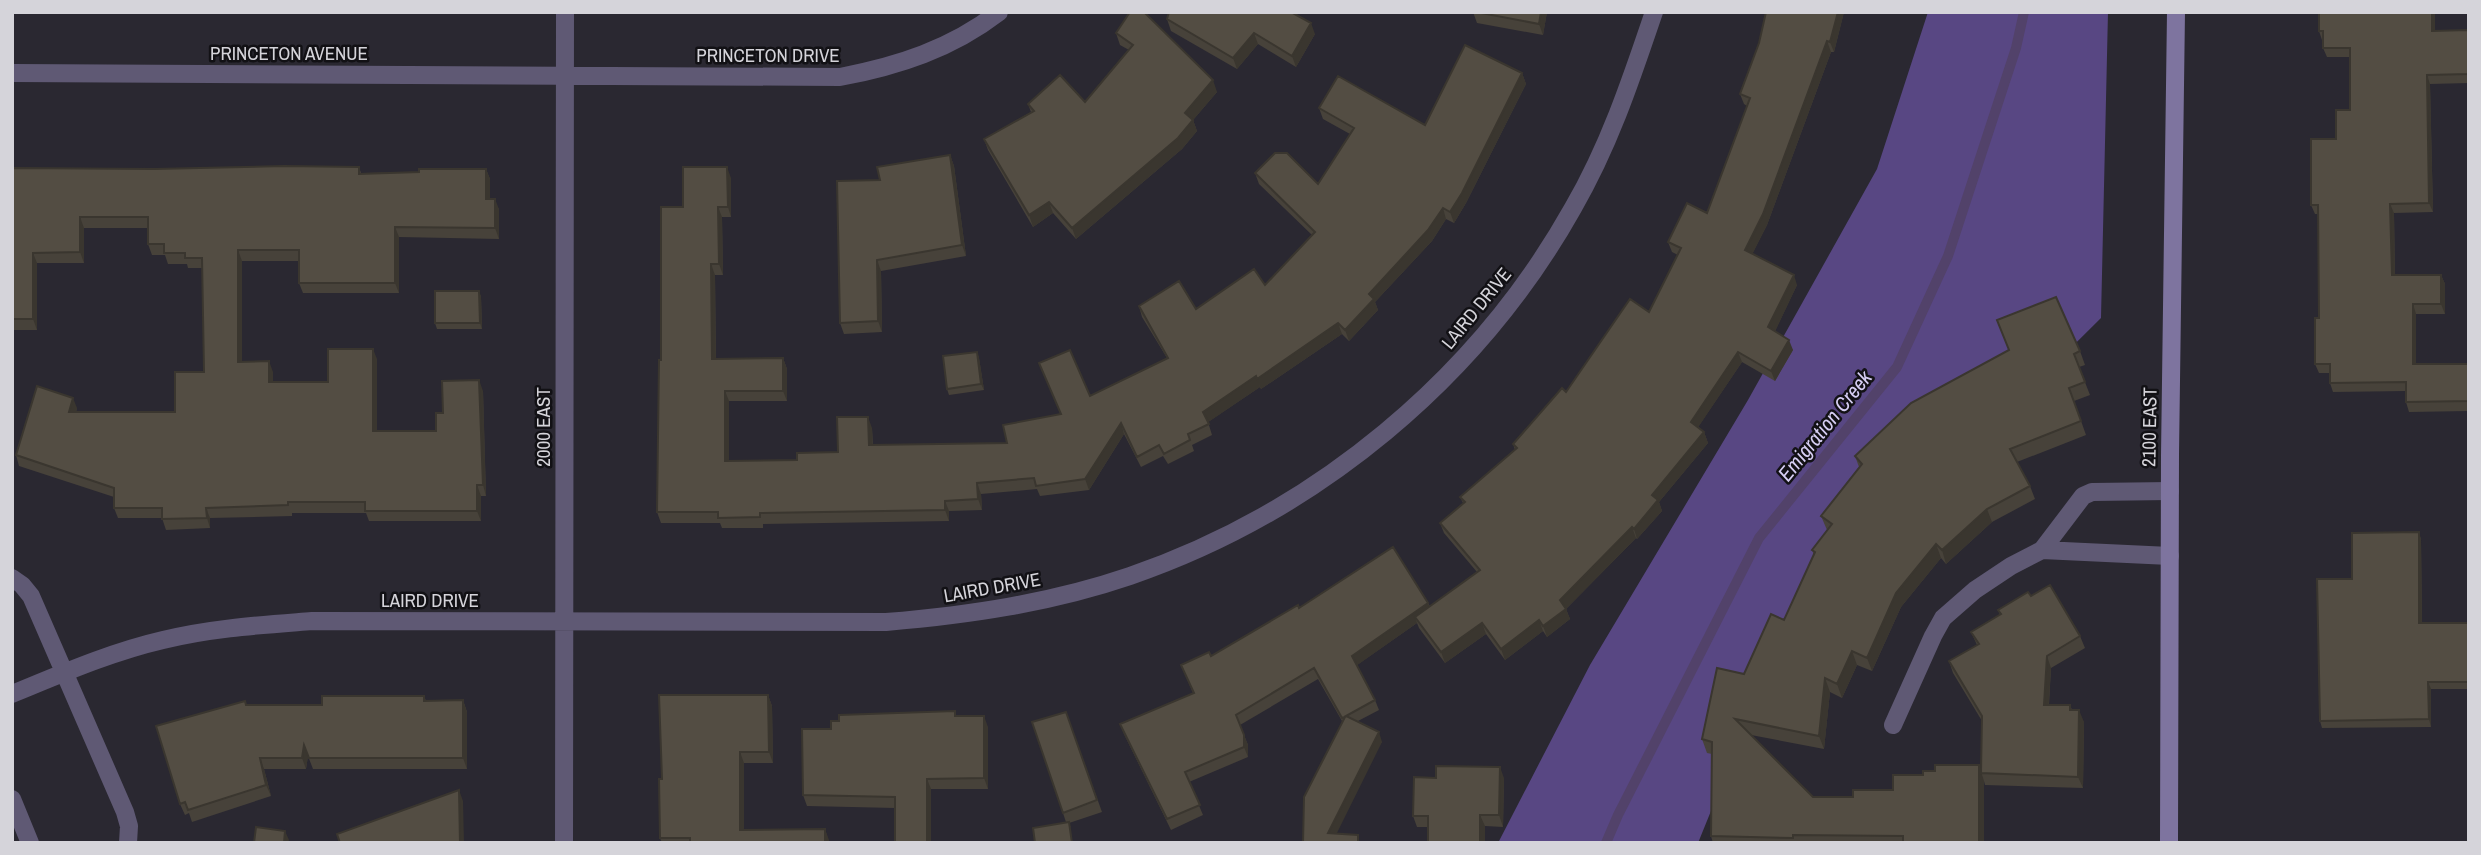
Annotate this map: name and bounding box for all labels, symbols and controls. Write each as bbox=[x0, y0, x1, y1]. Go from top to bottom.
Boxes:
street label: PRINCETON AVENUE bbox=[210, 40, 368, 66]
street label: PRINCETON DRIVE bbox=[696, 42, 840, 68]
street label: LAIRD DRIVE bbox=[1435, 262, 1517, 354]
water label: Emigration Creek bbox=[1771, 363, 1879, 487]
street label: 2100 EAST bbox=[2135, 386, 2163, 467]
street label: 2000 EAST bbox=[530, 387, 556, 467]
street label: LAIRD DRIVE bbox=[942, 566, 1042, 608]
street label: LAIRD DRIVE bbox=[381, 587, 479, 613]

